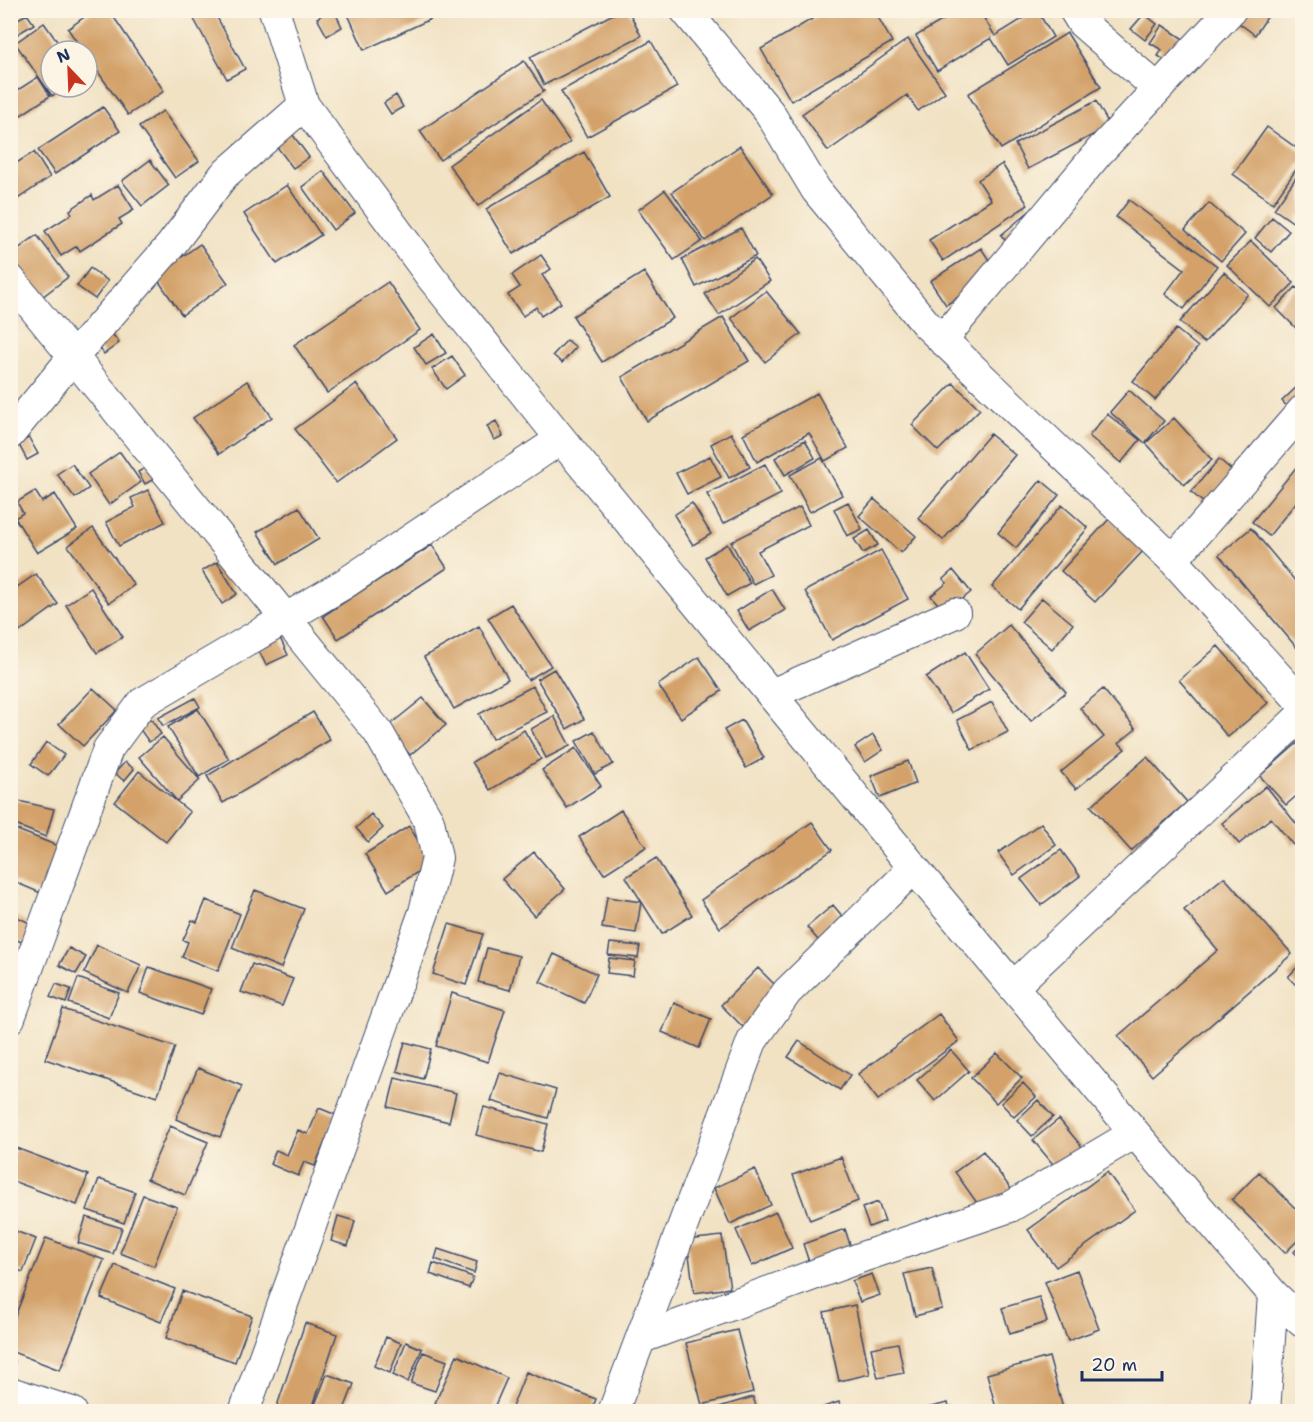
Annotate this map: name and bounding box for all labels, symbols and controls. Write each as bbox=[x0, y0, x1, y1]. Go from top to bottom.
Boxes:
north arrow bbox=[39, 39, 99, 99]
text: N bbox=[53, 44, 73, 68]
scale bar bbox=[1082, 1344, 1162, 1382]
text: 20 m bbox=[1091, 1353, 1137, 1377]

